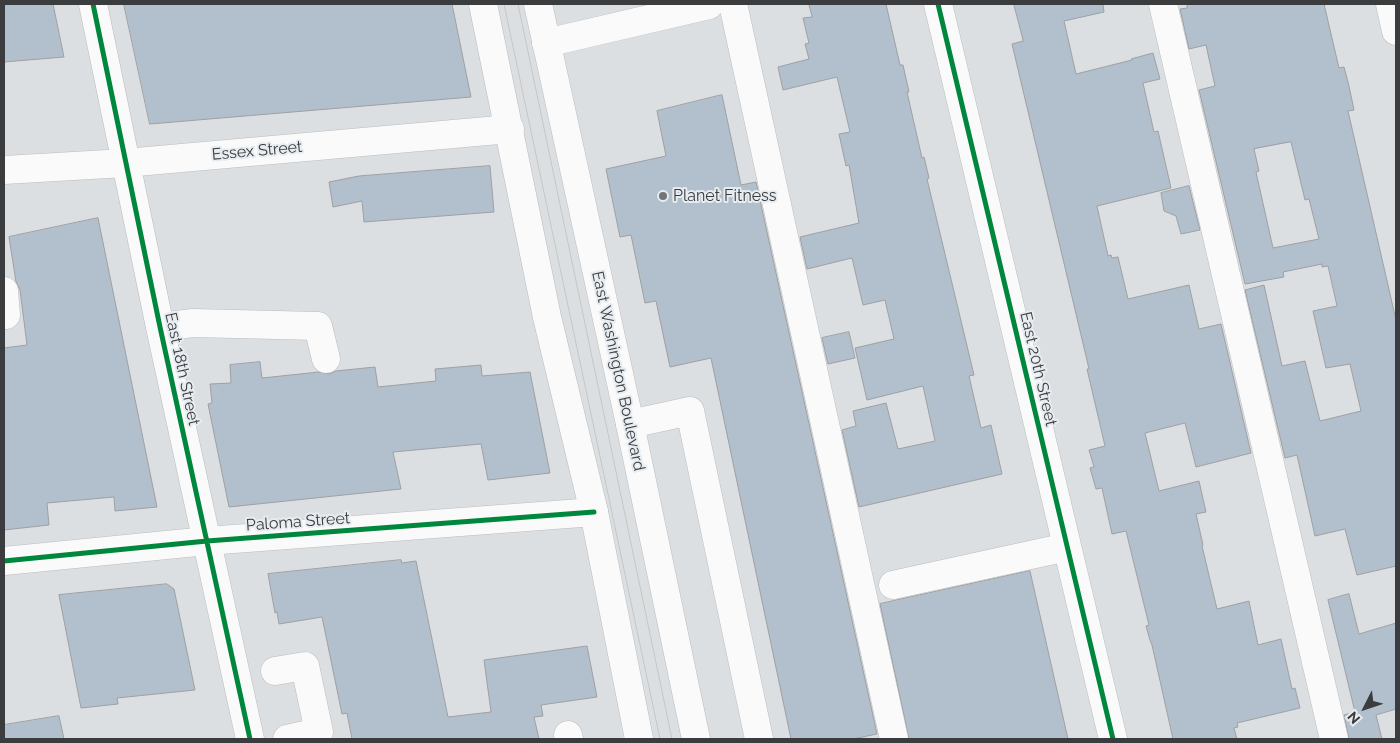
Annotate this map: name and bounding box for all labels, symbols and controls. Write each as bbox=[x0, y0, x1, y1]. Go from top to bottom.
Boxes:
street label: Essex Street bbox=[211, 137, 303, 165]
place label: Planet Fitness bbox=[673, 186, 777, 206]
marker: Planet Fitness bbox=[657, 190, 669, 202]
street label: East Washington Boulevard bbox=[587, 269, 649, 473]
street label: East 20th Street bbox=[1016, 310, 1060, 428]
street label: East 18th Street bbox=[161, 311, 203, 427]
street label: Paloma Street bbox=[245, 509, 351, 535]
north arrow bbox=[1340, 683, 1390, 733]
text: N bbox=[1344, 709, 1363, 727]

